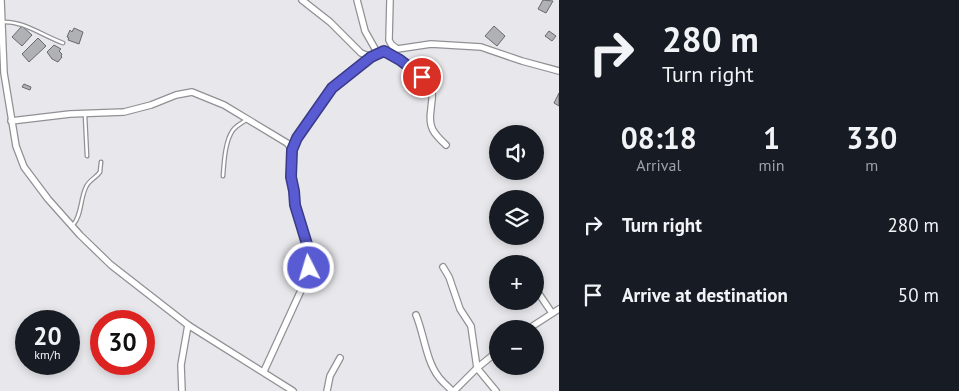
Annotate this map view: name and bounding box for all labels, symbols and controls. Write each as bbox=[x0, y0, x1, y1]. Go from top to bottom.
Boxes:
text: 280 m bbox=[662, 16, 759, 62]
icon: right bbox=[579, 20, 644, 85]
pin bbox=[401, 56, 443, 98]
text: Turn right bbox=[662, 60, 754, 88]
icon: arrive bbox=[408, 63, 436, 91]
text: 08:18 bbox=[621, 118, 697, 157]
text: 1 bbox=[763, 118, 780, 157]
text: 330 bbox=[846, 118, 897, 157]
map controls bbox=[489, 125, 544, 375]
button: sound bbox=[489, 125, 544, 180]
text: Arrival bbox=[636, 155, 681, 175]
text: min bbox=[759, 155, 785, 175]
text: m bbox=[865, 155, 878, 175]
button: layers bbox=[489, 190, 544, 245]
icon: right bbox=[579, 211, 607, 239]
text: Turn right bbox=[622, 213, 702, 237]
text: 280 m bbox=[887, 213, 939, 237]
position arrow bbox=[282, 241, 334, 293]
button: + bbox=[489, 255, 544, 310]
icon: arrive bbox=[579, 281, 607, 309]
text: Arrive at destination bbox=[622, 283, 788, 307]
text: 50 m bbox=[898, 283, 939, 307]
speed limit sign: 30 bbox=[90, 310, 155, 375]
text: 20 bbox=[33, 320, 62, 352]
button: − bbox=[489, 320, 544, 375]
text: km/h bbox=[34, 347, 61, 362]

